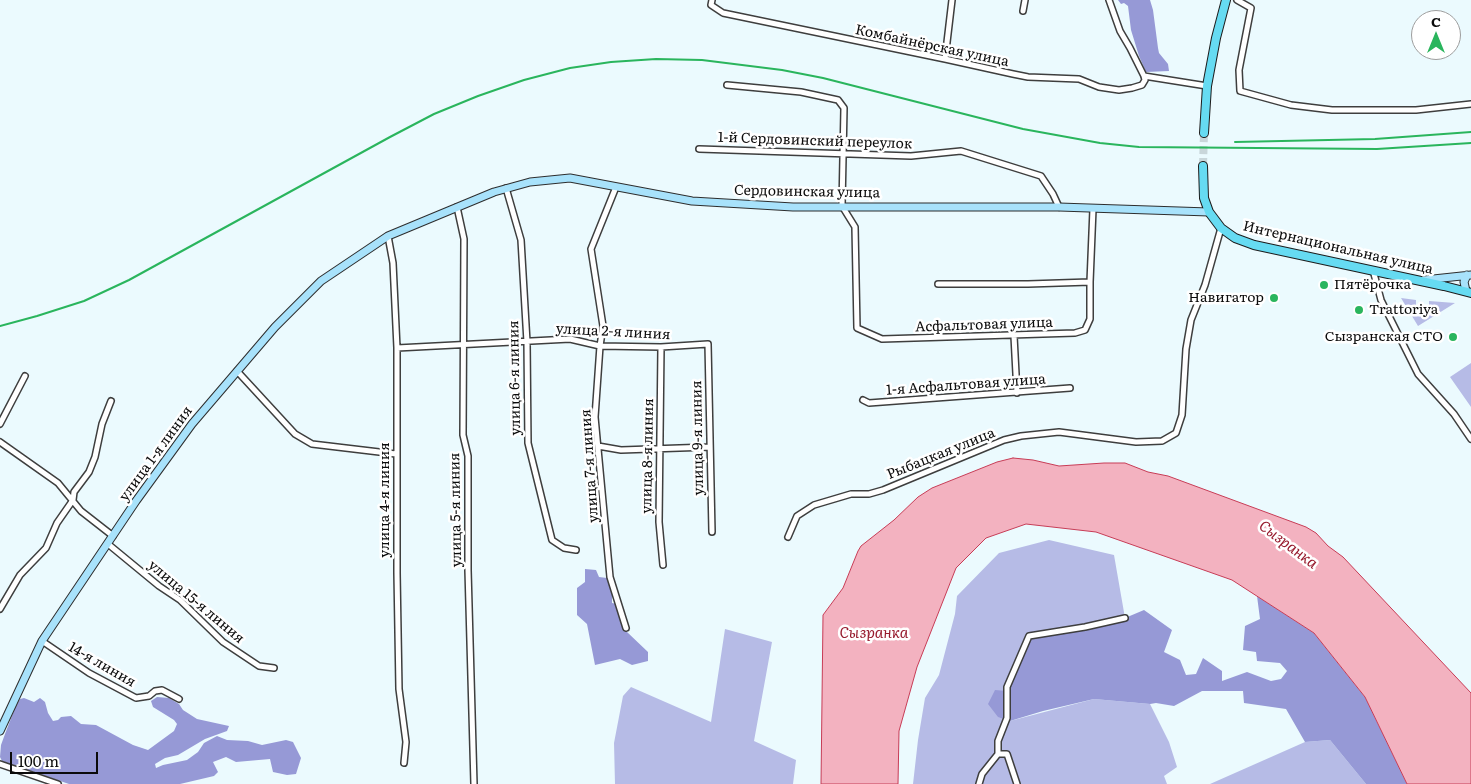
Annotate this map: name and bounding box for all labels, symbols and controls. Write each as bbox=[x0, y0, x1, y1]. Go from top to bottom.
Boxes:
north arrow bbox=[1411, 10, 1461, 60]
text: С bbox=[1431, 11, 1441, 31]
street label: Комбайнёрская улица bbox=[854, 21, 1010, 71]
street label: 1-й Сердовинский переулок bbox=[718, 129, 912, 153]
street label: Сердовинская улица bbox=[734, 182, 880, 202]
street label: Интернациональная улица bbox=[1241, 218, 1435, 278]
place label: Пятёрочка bbox=[1334, 277, 1411, 293]
marker: Пятёрочка bbox=[1318, 279, 1330, 291]
place label: Навигатор bbox=[1188, 290, 1264, 306]
marker: Навигатор bbox=[1268, 292, 1280, 304]
place label: Trattoriya bbox=[1369, 302, 1438, 318]
marker: Trattoriya bbox=[1353, 304, 1365, 316]
street label: Асфальтовая улица bbox=[915, 314, 1053, 336]
street label: улица 6-я линия bbox=[506, 320, 524, 436]
street label: улица 2-я линия bbox=[555, 321, 671, 343]
place label: Сызранская СТО bbox=[1325, 329, 1443, 345]
marker: Сызранская СТО bbox=[1447, 331, 1459, 343]
street label: 1-я Асфальтовая улица bbox=[886, 371, 1046, 399]
street label: улица 9-я линия bbox=[689, 380, 707, 496]
street label: улица 8-я линия bbox=[639, 398, 657, 514]
street label: улица 1-я линия bbox=[116, 403, 196, 505]
street label: улица 7-я линия bbox=[578, 409, 602, 523]
street label: Рыбацкая улица bbox=[884, 425, 998, 483]
street label: улица 4-я линия bbox=[377, 442, 393, 558]
street label: улица 5-я линия bbox=[447, 452, 465, 568]
water label: Сызранка bbox=[1255, 517, 1321, 573]
street label: улица 15-я линия bbox=[144, 557, 248, 647]
water label: Сызранка bbox=[840, 625, 908, 643]
street label: 14-я линия bbox=[65, 639, 139, 691]
scale bar bbox=[12, 742, 100, 774]
text: 100 m bbox=[18, 749, 59, 772]

